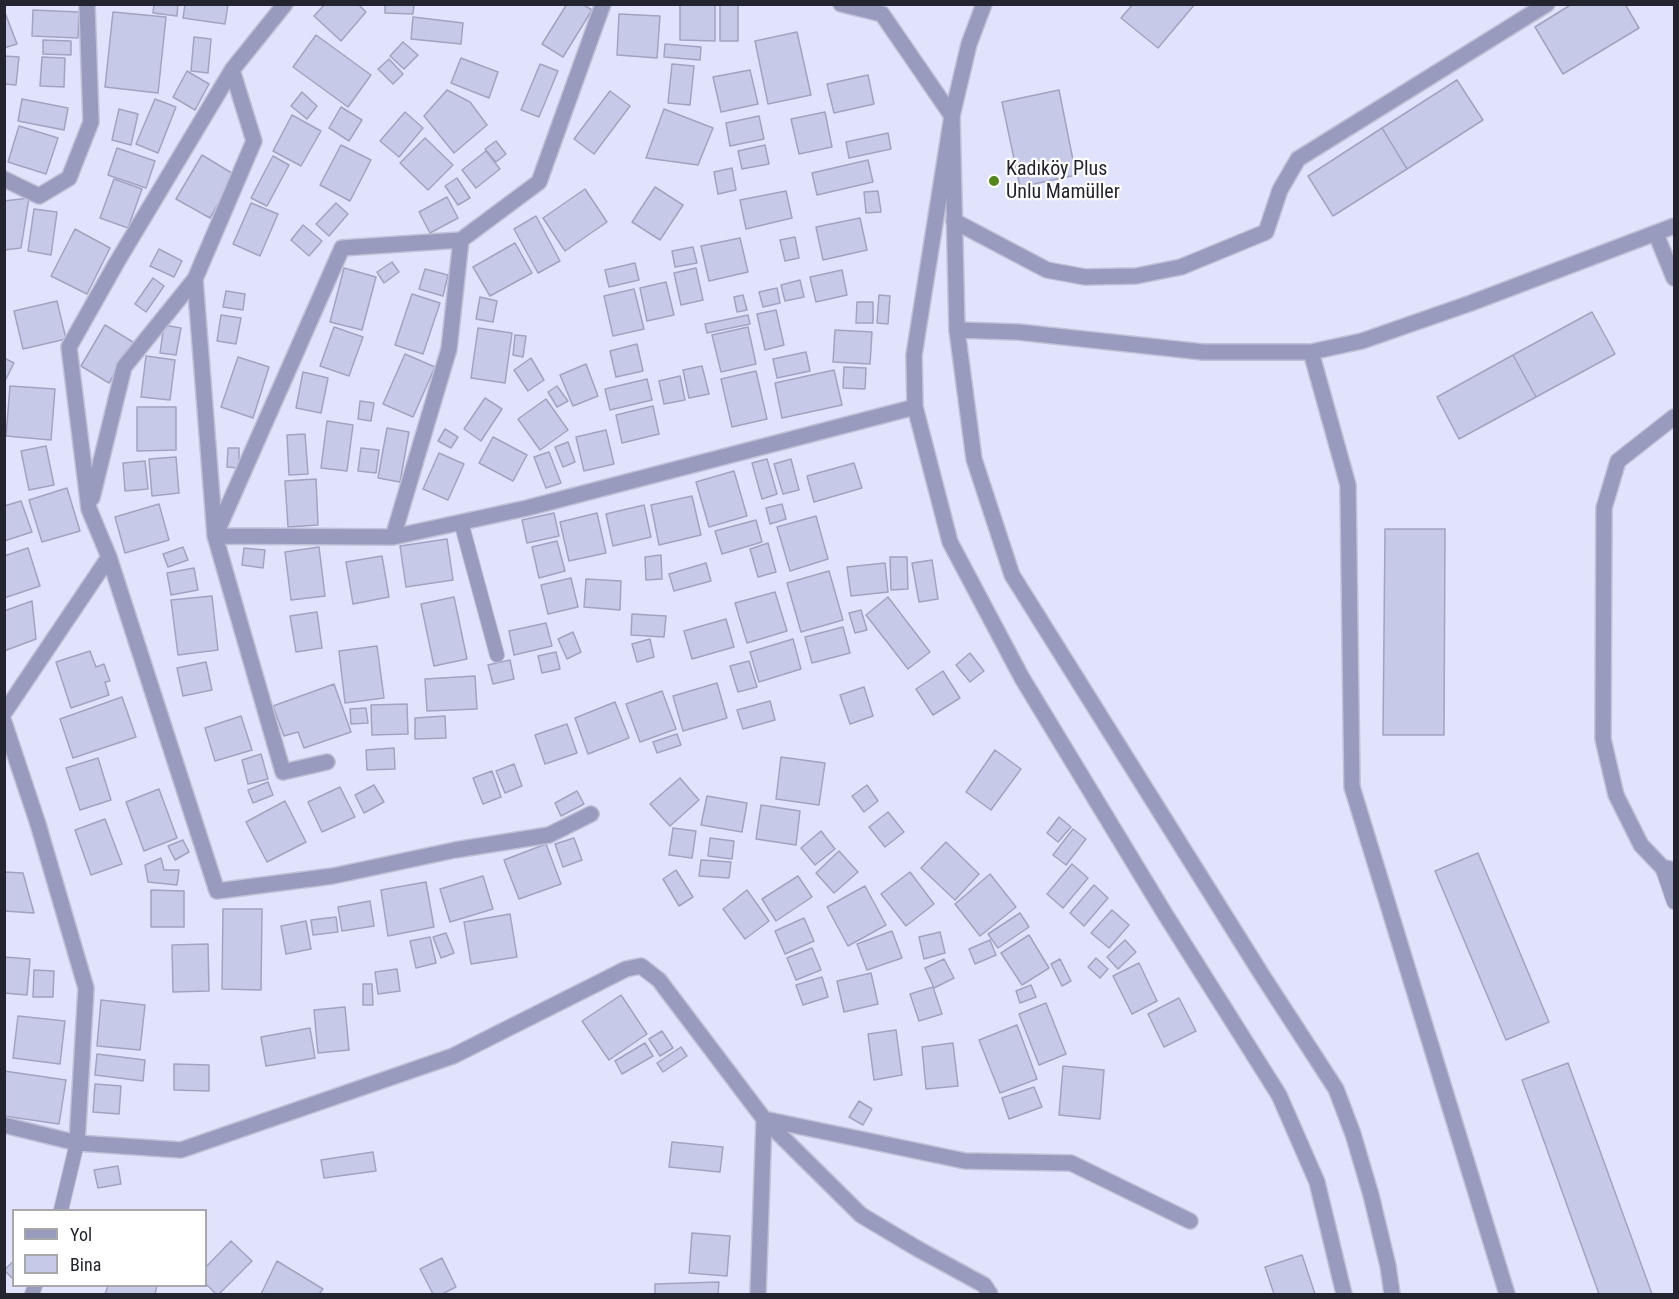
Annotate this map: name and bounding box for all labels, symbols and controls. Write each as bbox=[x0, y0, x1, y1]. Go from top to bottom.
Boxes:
place label: Kadıköy Plus Unlu Mamüller bbox=[1006, 158, 1120, 205]
marker: Kadıköy Plus Unlu Mamüller bbox=[987, 174, 1001, 188]
legend bbox=[12, 1209, 207, 1287]
text: Yol bbox=[70, 1224, 92, 1245]
text: Bina bbox=[70, 1254, 101, 1275]

